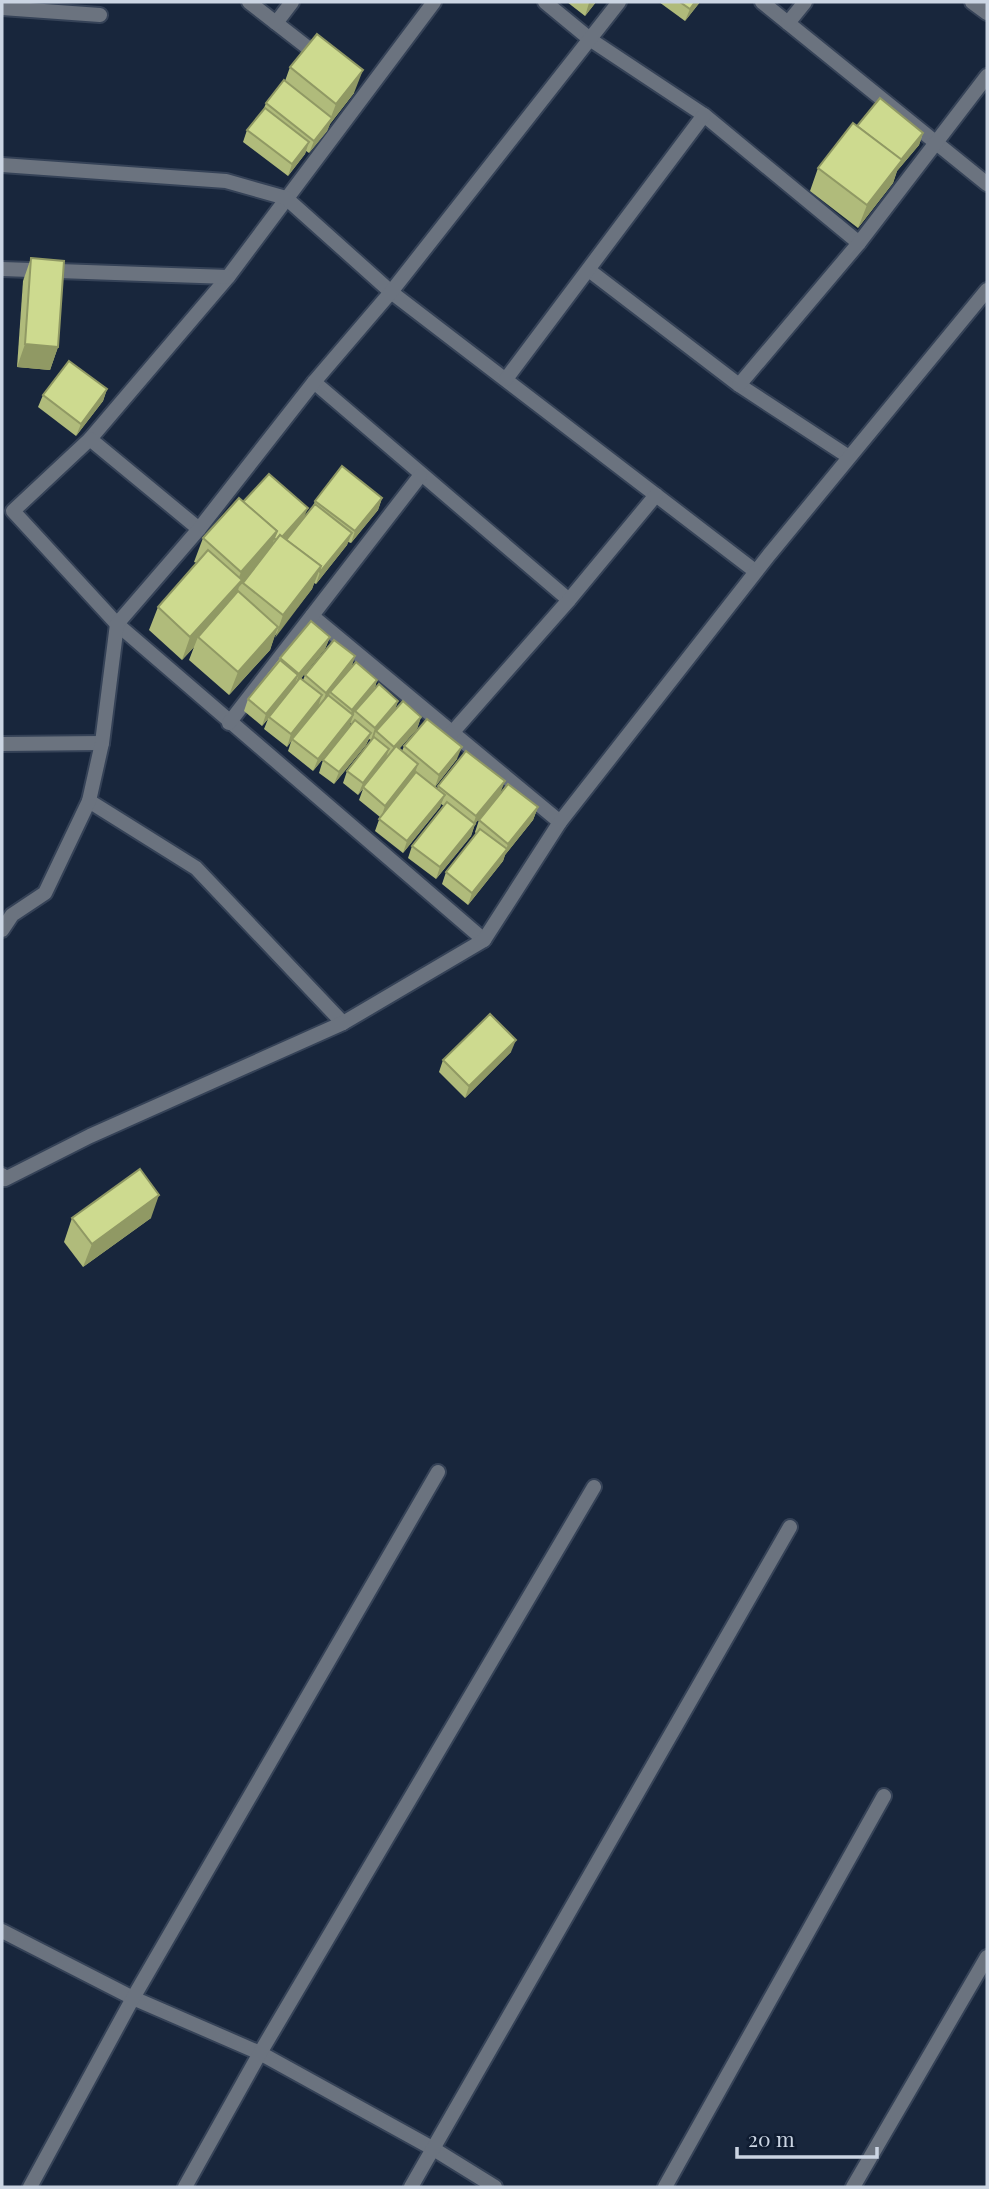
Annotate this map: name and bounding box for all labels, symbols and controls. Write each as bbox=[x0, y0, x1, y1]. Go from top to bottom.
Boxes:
scale bar bbox=[737, 2116, 877, 2160]
text: 20 m bbox=[748, 2124, 795, 2152]

